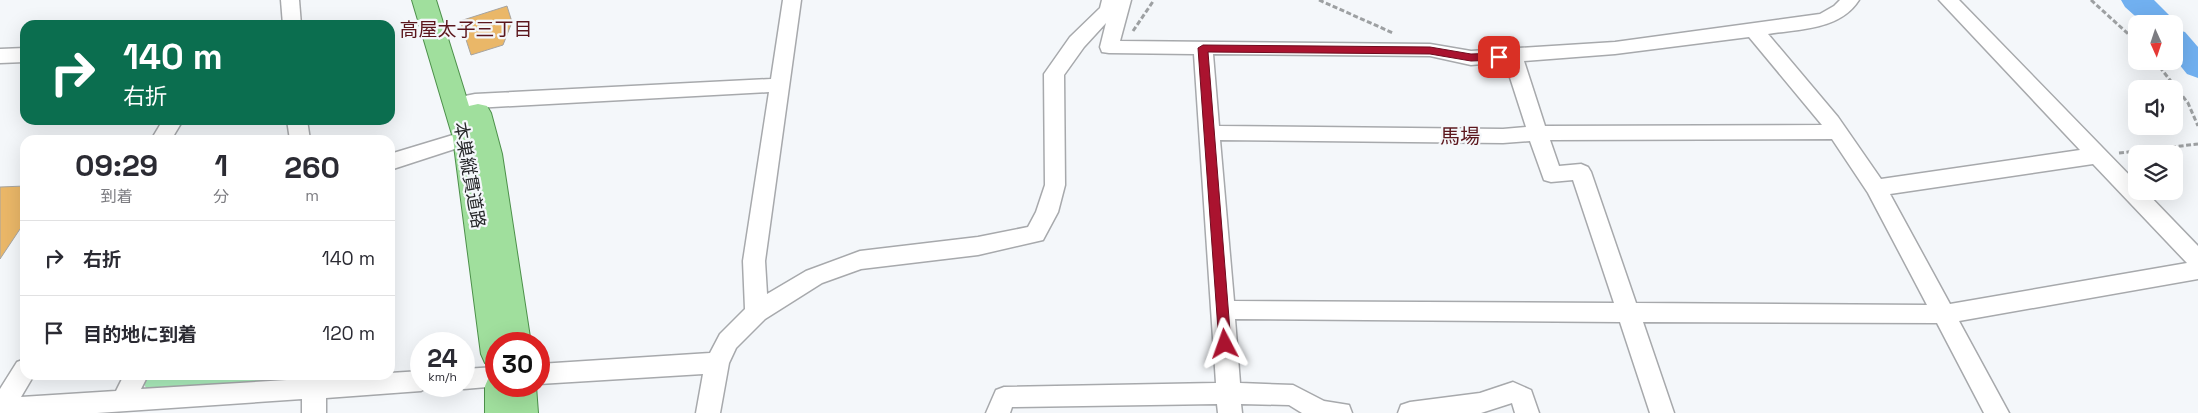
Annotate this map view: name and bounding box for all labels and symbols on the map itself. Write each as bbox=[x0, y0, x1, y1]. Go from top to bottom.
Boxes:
north arrow bbox=[2128, 15, 2182, 70]
district label: 高屋太子三丁目 bbox=[399, 17, 533, 42]
pin bbox=[1478, 36, 1520, 78]
street label: 本巣縦貫道路 bbox=[449, 120, 491, 230]
district label: 馬場 bbox=[1440, 123, 1480, 149]
position arrow bbox=[1198, 317, 1250, 369]
speed limit sign: 30 bbox=[485, 332, 550, 397]

